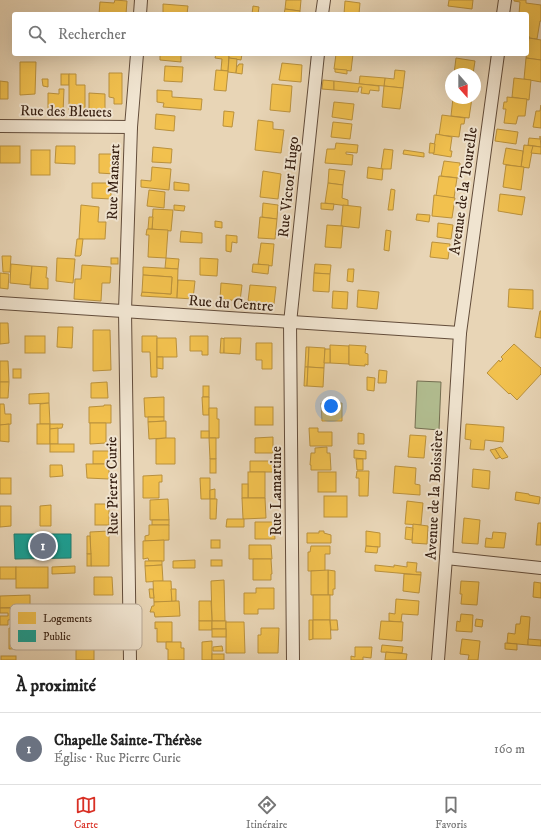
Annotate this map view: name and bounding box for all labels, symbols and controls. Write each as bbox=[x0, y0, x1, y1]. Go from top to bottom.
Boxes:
search box bbox=[12, 12, 529, 56]
icon: search bbox=[26, 23, 48, 45]
text: Rechercher bbox=[58, 25, 126, 44]
north arrow bbox=[445, 68, 481, 104]
street label: Rue des Bleuets bbox=[20, 101, 112, 122]
street label: Avenue de la Tourelle bbox=[445, 126, 482, 256]
street label: Rue Victor Hugo bbox=[274, 136, 303, 238]
street label: Rue Mansart bbox=[103, 143, 124, 220]
street label: Rue du Centre bbox=[188, 291, 274, 316]
your location bbox=[321, 396, 341, 416]
street label: Avenue de la Boissière bbox=[422, 430, 447, 560]
street label: Rue Pierre Curie bbox=[102, 436, 123, 536]
street label: Rue Lamartine bbox=[267, 446, 286, 536]
pin: 1 bbox=[30, 531, 56, 561]
legend bbox=[10, 604, 142, 650]
text: Logements bbox=[43, 612, 92, 626]
text: Public bbox=[43, 630, 71, 644]
text: À proximité bbox=[16, 675, 96, 697]
text: Chapelle Sainte-Thérèse bbox=[54, 731, 202, 750]
text: 1 bbox=[27, 741, 31, 757]
text: 160 m bbox=[494, 741, 525, 757]
text: Église · Rue Pierre Curie bbox=[54, 750, 181, 766]
tab: Carte bbox=[74, 794, 98, 832]
tab: Itinéraire bbox=[246, 794, 287, 832]
tab: Favoris bbox=[435, 794, 467, 832]

